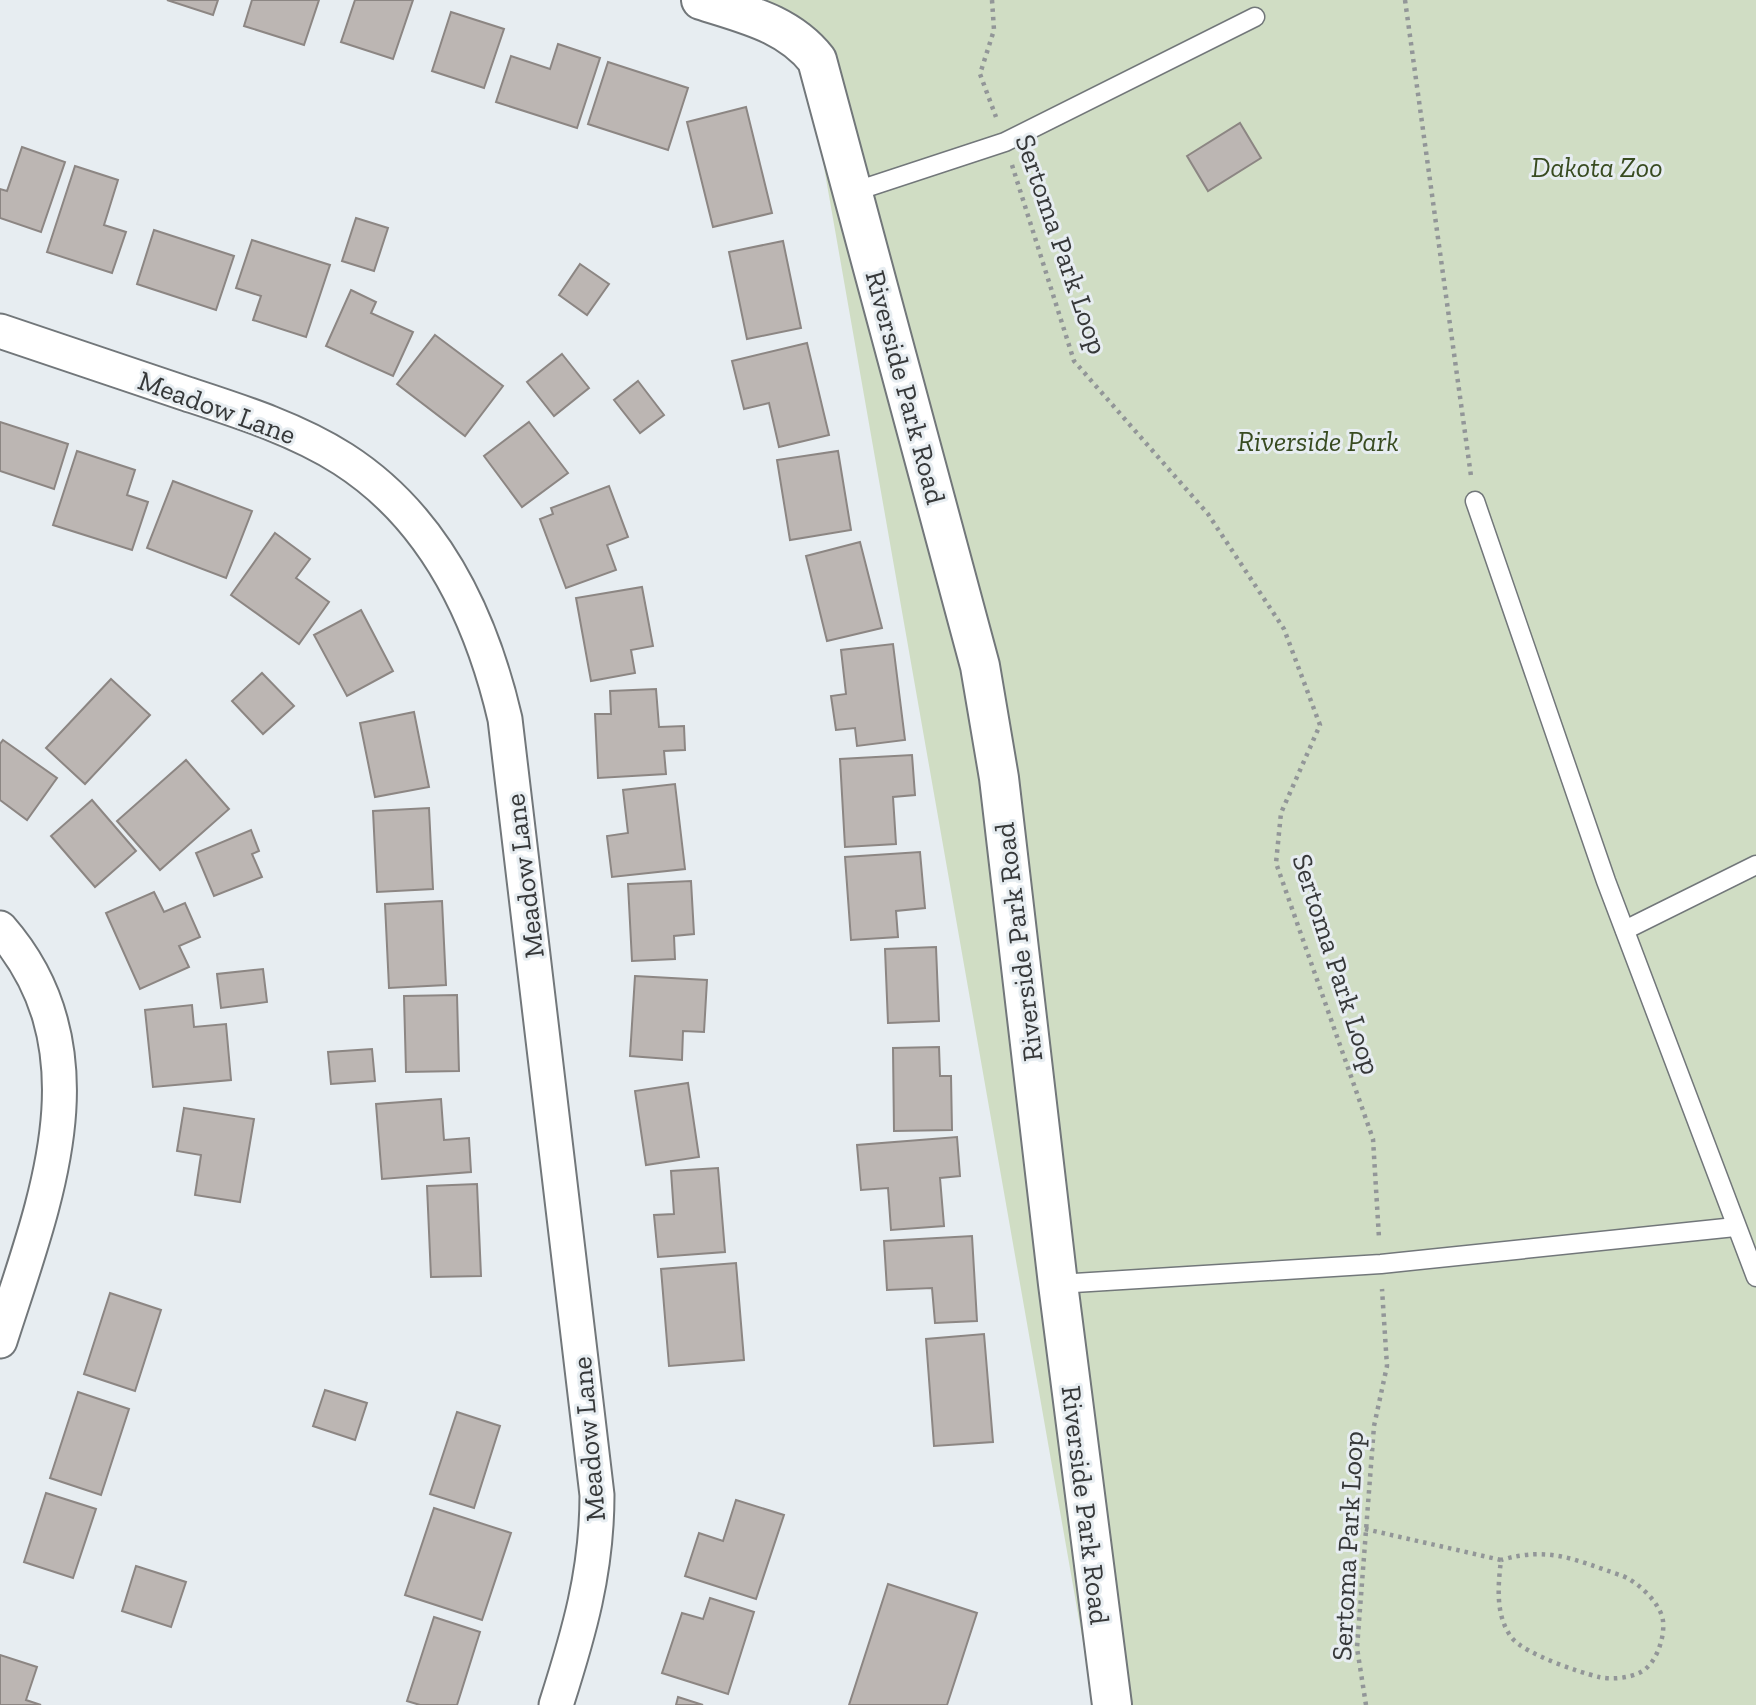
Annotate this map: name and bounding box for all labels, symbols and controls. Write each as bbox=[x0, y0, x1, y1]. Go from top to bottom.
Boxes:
street label: Sertoma Park Loop bbox=[1008, 130, 1115, 358]
park label: Dakota Zoo bbox=[1531, 151, 1663, 184]
street label: Riverside Park Road bbox=[858, 267, 953, 508]
street label: Meadow Lane bbox=[133, 364, 300, 451]
park label: Riverside Park bbox=[1237, 425, 1399, 458]
street label: Meadow Lane bbox=[498, 792, 551, 960]
street label: Riverside Park Road bbox=[987, 821, 1050, 1063]
street label: Sertoma Park Loop bbox=[1285, 850, 1388, 1079]
street label: Meadow Lane bbox=[565, 1355, 612, 1523]
street label: Riverside Park Road bbox=[1054, 1384, 1117, 1626]
street label: Sertoma Park Loop bbox=[1325, 1430, 1370, 1662]

